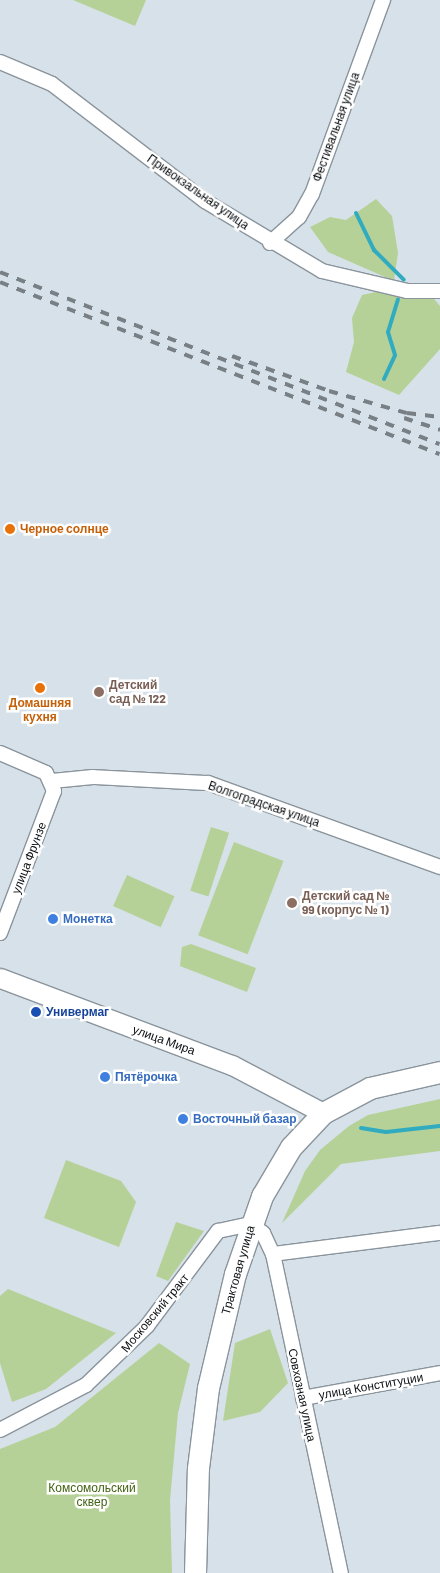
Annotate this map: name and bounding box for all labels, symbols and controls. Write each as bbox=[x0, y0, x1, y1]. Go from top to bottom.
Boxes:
street label: Фестивальная улица bbox=[310, 70, 362, 184]
street label: Привокзальная улица bbox=[144, 151, 252, 233]
place label: Черное солнце bbox=[20, 522, 109, 536]
marker: Черное солнце bbox=[4, 523, 16, 535]
place label: Детский сад № 122 bbox=[109, 678, 166, 706]
marker: Домашняя кухня bbox=[34, 682, 46, 694]
marker: Детский сад № 122 bbox=[93, 686, 105, 698]
place label: Домашняя кухня bbox=[9, 696, 71, 724]
street label: Волгоградская улица bbox=[206, 778, 322, 830]
street label: улица Фрунзе bbox=[9, 820, 49, 896]
place label: Детский сад № 99 (корпус № 1) bbox=[302, 889, 390, 917]
marker: Детский сад № 99 (корпус № 1) bbox=[286, 897, 298, 909]
place label: Монетка bbox=[63, 912, 113, 926]
marker: Монетка bbox=[47, 913, 59, 925]
place label: Универмаг bbox=[46, 1005, 109, 1019]
marker: Универмаг bbox=[30, 1006, 42, 1018]
street label: улица Мира bbox=[131, 1022, 197, 1058]
place label: Пятёрочка bbox=[115, 1070, 177, 1084]
marker: Пятёрочка bbox=[99, 1071, 111, 1083]
place label: Восточный базар bbox=[193, 1112, 297, 1126]
marker: Восточный базар bbox=[177, 1113, 189, 1125]
street label: Трактовая улица bbox=[218, 1224, 258, 1316]
street label: Московский тракт bbox=[118, 1271, 192, 1355]
street label: Совхозная улица bbox=[285, 1347, 319, 1443]
street label: улица Конституции bbox=[318, 1370, 424, 1402]
park label: Комсомольский сквер bbox=[48, 1481, 136, 1509]

